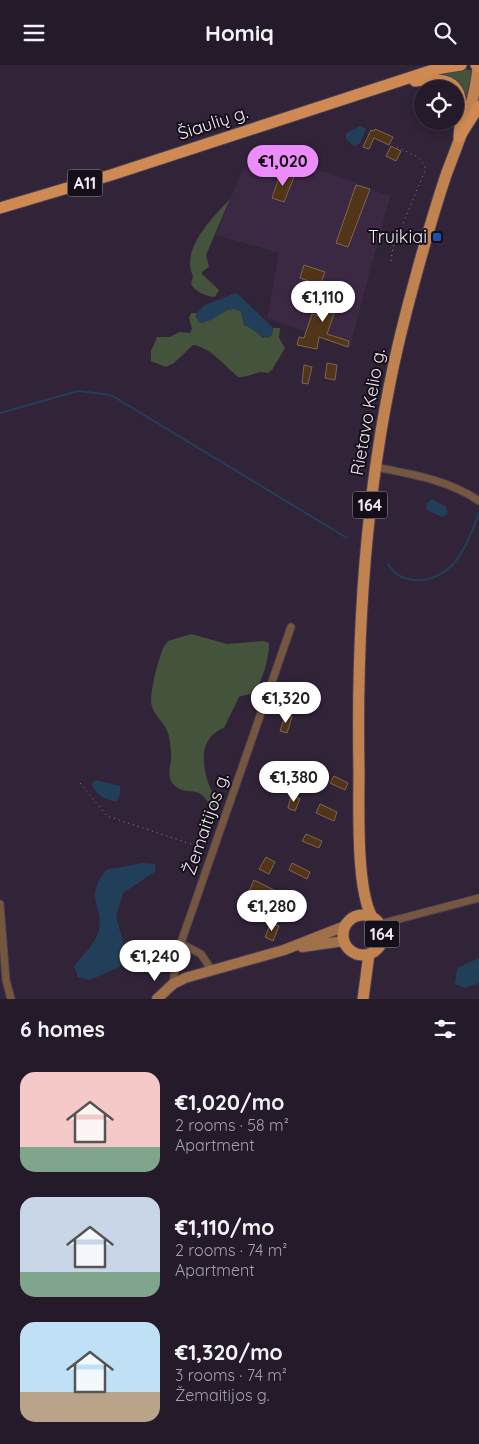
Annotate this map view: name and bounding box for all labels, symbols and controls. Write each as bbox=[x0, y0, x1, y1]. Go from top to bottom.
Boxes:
icon: menu bbox=[20, 19, 48, 47]
text: Homiq bbox=[205, 19, 274, 47]
icon: search bbox=[431, 19, 459, 47]
map controls bbox=[414, 80, 464, 130]
button: locate bbox=[414, 80, 464, 130]
street label: Šiaulių g. bbox=[175, 100, 251, 145]
pin: €1,020 bbox=[242, 145, 324, 187]
text: €1,020 bbox=[258, 151, 308, 171]
road number: A11 bbox=[68, 170, 102, 197]
place label: Truikiai bbox=[368, 225, 427, 248]
marker: Truikiai bbox=[431, 231, 443, 243]
pin: €1,110 bbox=[282, 281, 364, 323]
text: €1,110 bbox=[302, 287, 344, 307]
street label: Rietavo Kelio g. bbox=[345, 347, 390, 477]
road number: 164 bbox=[352, 491, 388, 519]
pin: €1,320 bbox=[245, 681, 327, 724]
text: €1,320 bbox=[262, 688, 310, 708]
pin: €1,380 bbox=[253, 761, 335, 803]
text: €1,380 bbox=[270, 767, 318, 787]
street label: Žemaitijos g. bbox=[177, 770, 234, 878]
pin: €1,280 bbox=[231, 889, 313, 932]
text: €1,280 bbox=[248, 896, 296, 916]
road number: 164 bbox=[364, 921, 400, 947]
pin: €1,240 bbox=[114, 939, 196, 982]
text: €1,240 bbox=[131, 946, 180, 966]
icon: filters bbox=[431, 1015, 459, 1043]
text: 6 homes bbox=[20, 1016, 105, 1042]
text: €1,020/mo bbox=[175, 1089, 284, 1115]
icon: home bbox=[60, 1092, 120, 1152]
text: 2 rooms · 58 m² bbox=[175, 1115, 289, 1135]
text: Apartment bbox=[175, 1135, 255, 1155]
text: €1,110/mo bbox=[175, 1214, 274, 1240]
icon: home bbox=[60, 1217, 120, 1277]
text: 2 rooms · 74 m² bbox=[175, 1240, 287, 1260]
text: Apartment bbox=[175, 1260, 255, 1280]
text: €1,320/mo bbox=[175, 1339, 283, 1365]
icon: home bbox=[60, 1342, 120, 1402]
text: 3 rooms · 74 m² bbox=[175, 1365, 287, 1385]
text: Žemaitijos g. bbox=[175, 1385, 270, 1405]

